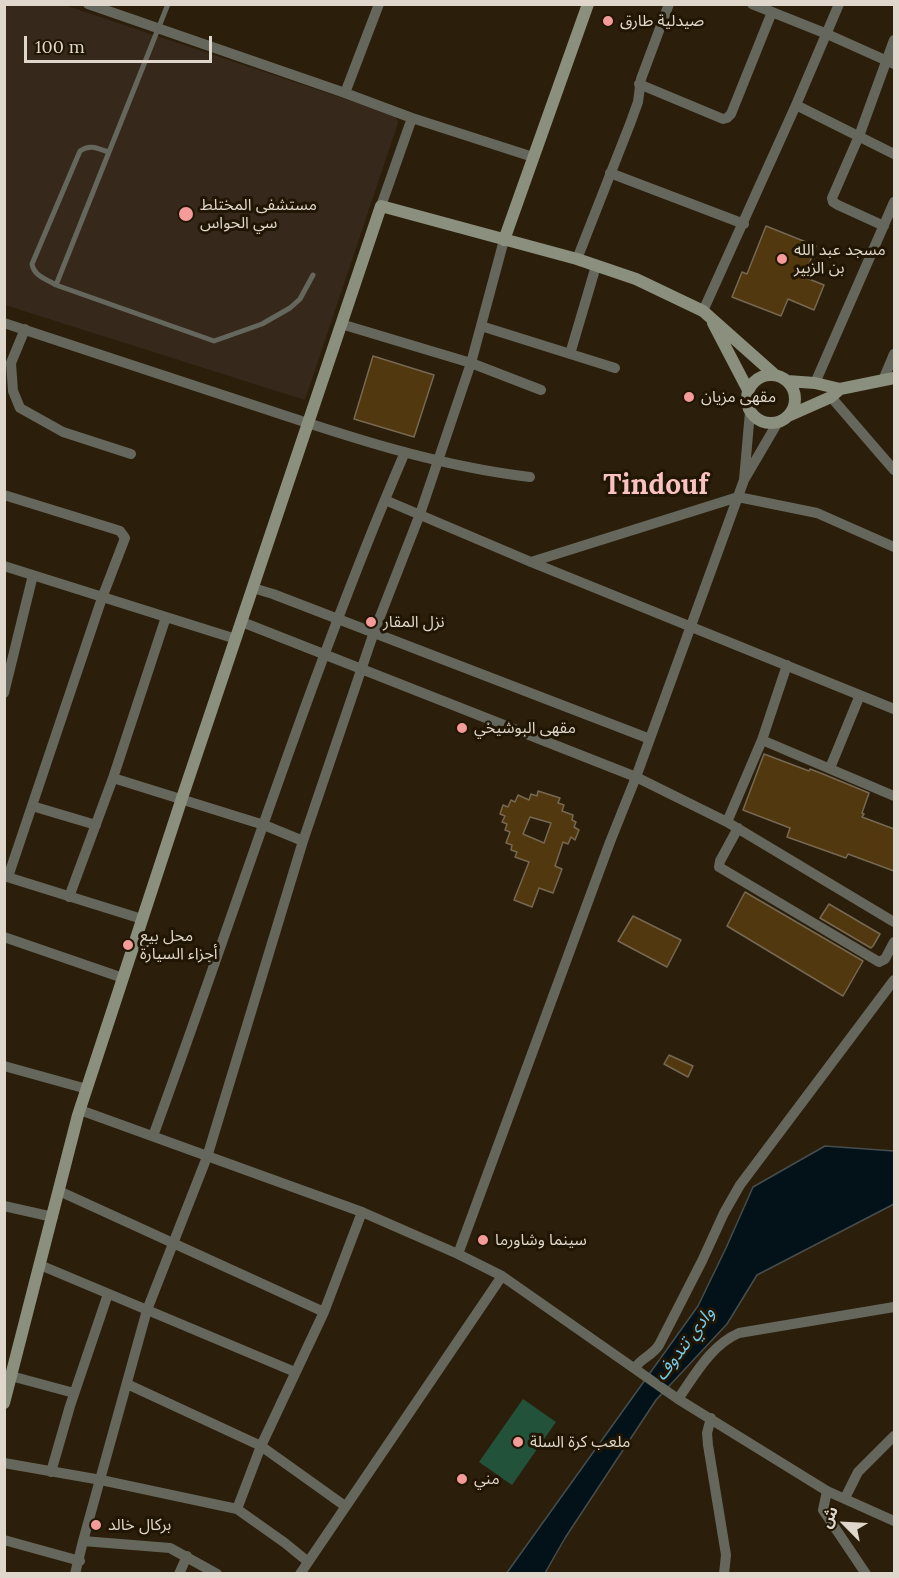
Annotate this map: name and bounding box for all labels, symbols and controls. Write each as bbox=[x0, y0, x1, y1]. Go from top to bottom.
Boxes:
place label: صيدلية طارق bbox=[620, 11, 704, 31]
marker: صيدلية طارق bbox=[601, 14, 615, 28]
scale bar bbox=[27, 24, 214, 62]
text: 100 m bbox=[35, 35, 85, 58]
place label: مستشفى المختلط سي الحواس bbox=[200, 195, 317, 233]
marker: مستشفى المختلط سي الحواس bbox=[177, 205, 195, 223]
place label: مسجد عبد الله بن الزبير bbox=[794, 240, 886, 278]
marker: مسجد عبد الله بن الزبير bbox=[775, 252, 789, 266]
place label: مقهى مزيان bbox=[701, 387, 776, 407]
marker: مقهى مزيان bbox=[682, 390, 696, 404]
district label: Tindouf bbox=[603, 469, 709, 503]
place label: نزل المقار bbox=[383, 612, 445, 632]
marker: نزل المقار bbox=[364, 615, 378, 629]
place label: مقهى البوشيخي bbox=[474, 718, 576, 738]
marker: مقهى البوشيخي bbox=[455, 721, 469, 735]
place label: محل بيع أجزاء السيارة bbox=[140, 926, 218, 964]
marker: محل بيع أجزاء السيارة bbox=[121, 938, 135, 952]
place label: سينما وشاورما bbox=[495, 1230, 587, 1250]
marker: سينما وشاورما bbox=[476, 1233, 490, 1247]
water label: وادي تندوف bbox=[650, 1303, 720, 1385]
place label: ملعب كرة السلة bbox=[530, 1432, 630, 1452]
marker: ملعب كرة السلة bbox=[511, 1435, 525, 1449]
place label: مني bbox=[474, 1469, 500, 1489]
marker: مني bbox=[455, 1472, 469, 1486]
north arrow bbox=[815, 1494, 875, 1554]
text: ش bbox=[815, 1503, 842, 1531]
place label: بركال خالد bbox=[108, 1515, 171, 1535]
marker: بركال خالد bbox=[89, 1518, 103, 1532]

